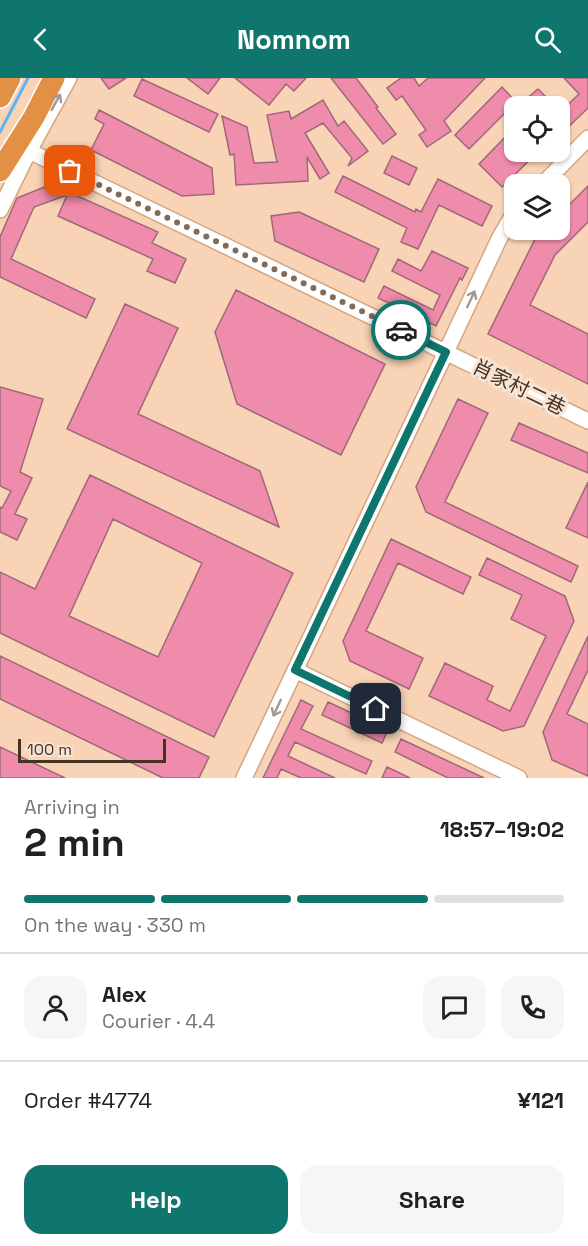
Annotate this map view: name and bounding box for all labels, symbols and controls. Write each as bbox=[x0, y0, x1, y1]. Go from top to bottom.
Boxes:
text: Nomnom bbox=[237, 22, 351, 57]
icon: back bbox=[24, 23, 57, 56]
icon: search bbox=[531, 23, 564, 56]
one-way arrow bbox=[50, 94, 62, 111]
map controls bbox=[504, 96, 570, 240]
button: locate bbox=[504, 96, 570, 162]
pin bbox=[44, 145, 95, 196]
icon: bag bbox=[53, 154, 86, 187]
button: layers bbox=[504, 174, 570, 240]
one-way arrow bbox=[466, 291, 477, 309]
courier bbox=[371, 300, 431, 360]
icon: car bbox=[385, 314, 418, 347]
street label: 肖家村二巷 bbox=[468, 353, 570, 421]
pin bbox=[350, 683, 401, 734]
icon: home bbox=[359, 692, 392, 725]
one-way arrow bbox=[270, 699, 282, 717]
scale bar bbox=[18, 736, 166, 764]
text: 100 m bbox=[27, 739, 72, 760]
text: Arriving in bbox=[24, 794, 120, 820]
text: 18:57–19:02 bbox=[440, 815, 564, 843]
text: 2 min bbox=[24, 818, 125, 867]
text: On the way · 330 m bbox=[24, 912, 206, 938]
button: person bbox=[24, 976, 87, 1039]
button: chat bbox=[423, 976, 486, 1039]
button: phone bbox=[501, 976, 564, 1039]
text: Alex bbox=[102, 980, 147, 1008]
text: Courier · 4.4 bbox=[102, 1008, 215, 1034]
text: Order #4774 bbox=[24, 1086, 152, 1114]
text: ¥121 bbox=[517, 1086, 564, 1114]
button: Help bbox=[24, 1165, 288, 1234]
button: Share bbox=[300, 1165, 564, 1234]

